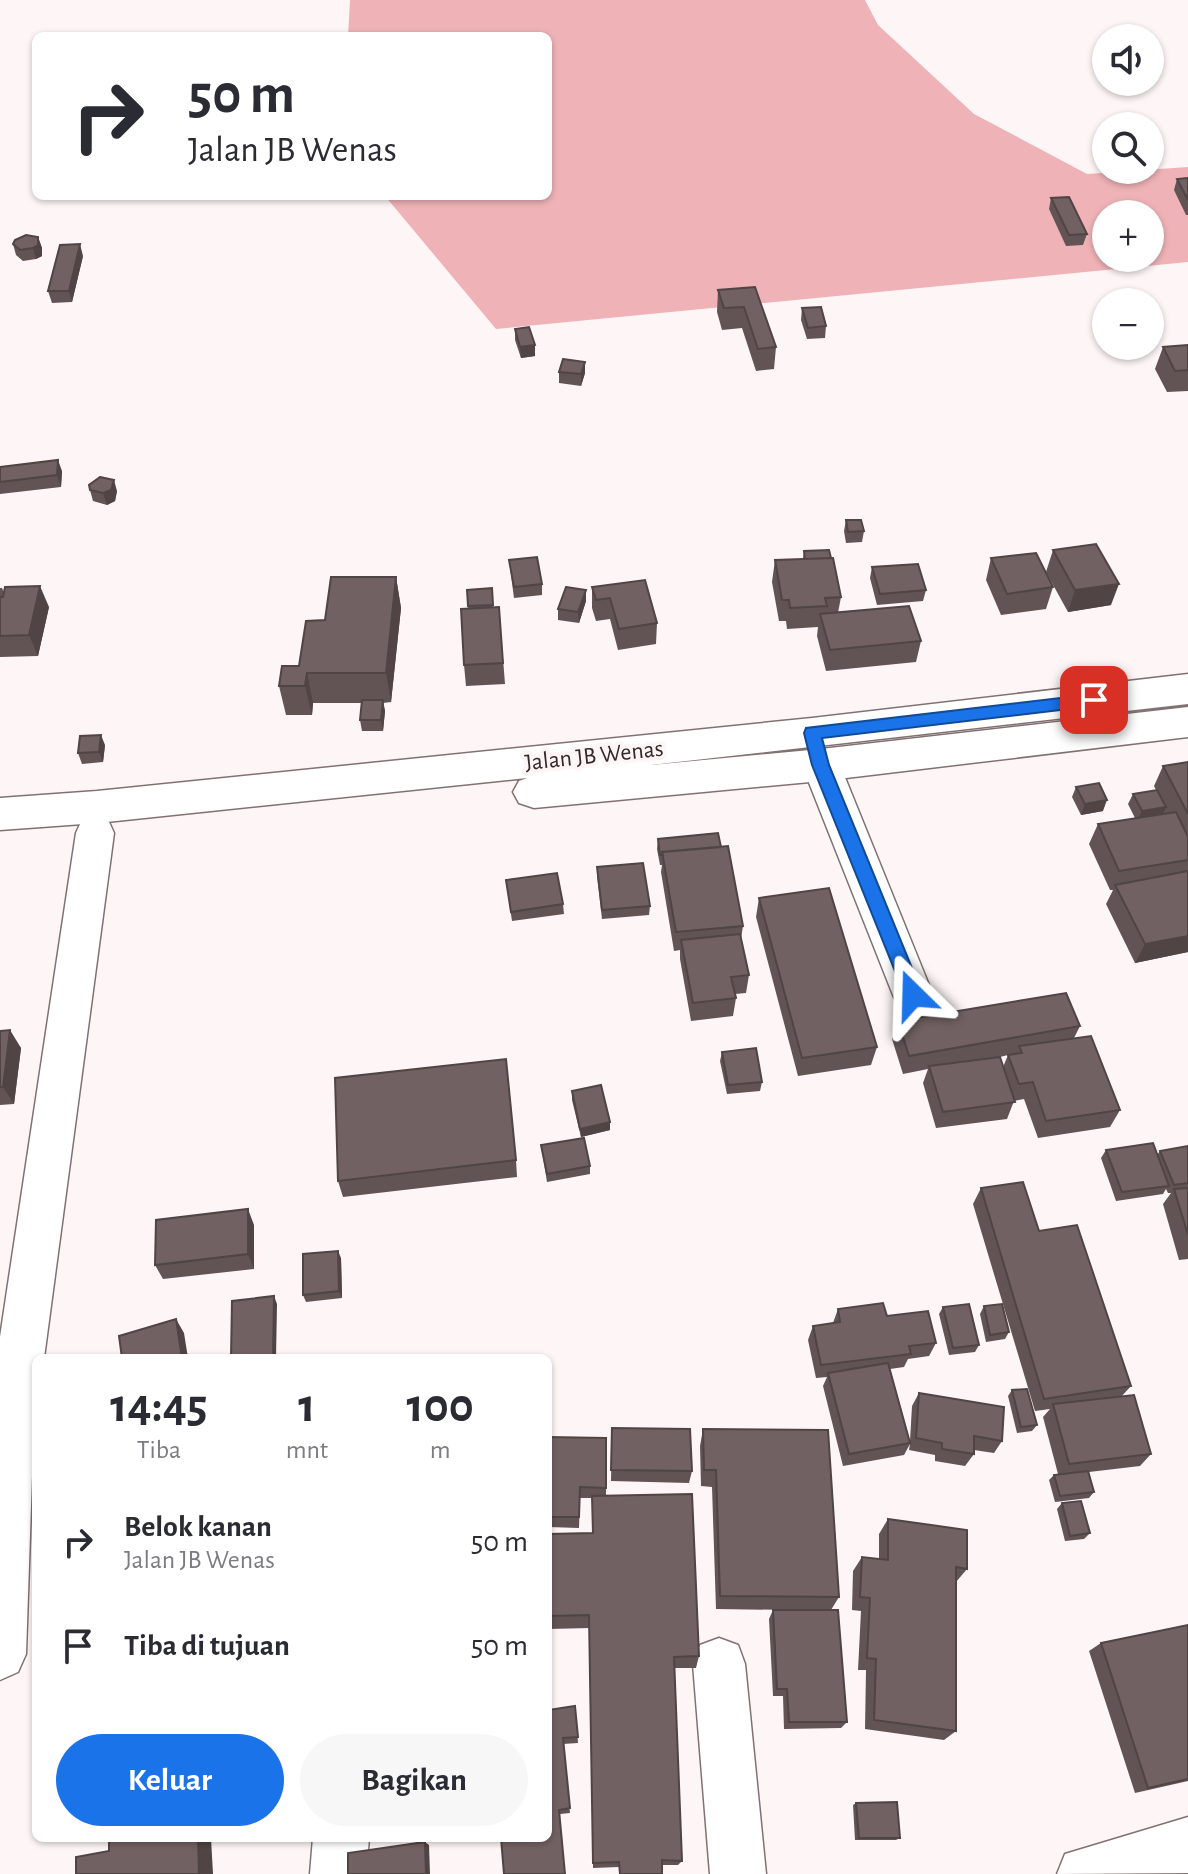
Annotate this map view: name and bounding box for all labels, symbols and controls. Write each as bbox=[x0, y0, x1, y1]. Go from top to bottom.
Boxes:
map controls bbox=[1092, 24, 1164, 360]
button: sound bbox=[1092, 24, 1164, 96]
icon: right bbox=[56, 64, 160, 168]
text: 50 m bbox=[188, 67, 295, 123]
button: search bbox=[1092, 112, 1164, 184]
text: Jalan JB Wenas bbox=[188, 132, 397, 168]
button: + bbox=[1092, 200, 1164, 272]
button: − bbox=[1092, 288, 1164, 360]
pin bbox=[1060, 666, 1128, 734]
icon: arrive bbox=[1072, 678, 1116, 722]
street label: Jalan JB Wenas bbox=[524, 737, 665, 775]
position arrow bbox=[871, 953, 955, 1037]
text: 14:45 bbox=[110, 1383, 208, 1431]
text: 1 bbox=[298, 1383, 316, 1431]
text: 100 bbox=[406, 1383, 474, 1431]
text: Tiba bbox=[137, 1437, 181, 1463]
text: mnt bbox=[286, 1437, 328, 1463]
text: m bbox=[430, 1437, 450, 1463]
text: Belok kanan bbox=[124, 1512, 272, 1542]
icon: right bbox=[56, 1520, 100, 1564]
text: 50 m bbox=[471, 1527, 528, 1557]
text: Jalan JB Wenas bbox=[124, 1547, 275, 1573]
icon: arrive bbox=[56, 1624, 100, 1668]
text: Tiba di tujuan bbox=[124, 1631, 290, 1661]
text: 50 m bbox=[471, 1631, 528, 1661]
button: Keluar bbox=[56, 1734, 284, 1826]
button: Bagikan bbox=[300, 1734, 528, 1826]

